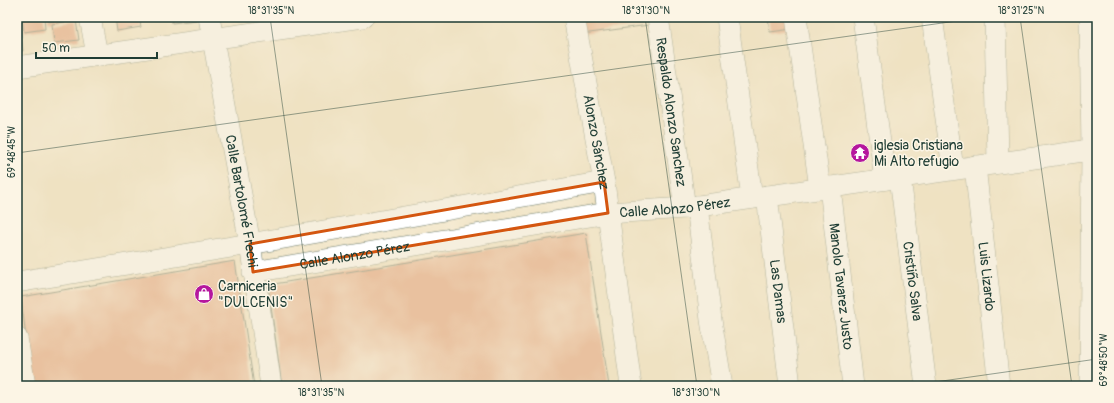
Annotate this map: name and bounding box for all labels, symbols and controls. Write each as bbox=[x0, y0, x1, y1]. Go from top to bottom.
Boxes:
text: 18°31'35"N bbox=[248, 5, 295, 17]
text: 18°31'30"N bbox=[622, 5, 670, 17]
text: 18°31'25"N bbox=[998, 5, 1045, 17]
scale bar bbox=[36, 34, 157, 60]
street label: Respaldo Alonzo Sanchez bbox=[652, 36, 690, 188]
text: 50 m bbox=[42, 41, 70, 56]
street label: Alonzo Sánchez bbox=[579, 93, 613, 191]
text: 69°48'45"W bbox=[6, 126, 18, 178]
street label: Calle Bartolomé Frechi bbox=[221, 134, 261, 269]
place label: iglesia Cristiana Mi Alto refugio bbox=[874, 137, 963, 170]
temple icon: iglesia Cristiana Mi Alto refugio bbox=[849, 142, 871, 164]
street label: Calle Alonzo Pérez bbox=[619, 194, 732, 221]
street label: Manolo Tavarez Justo bbox=[825, 222, 857, 351]
street label: Calle Alonzo Pérez bbox=[298, 238, 411, 273]
street label: Cristiño Salva bbox=[899, 240, 926, 322]
street label: Luis Lizardo bbox=[974, 241, 999, 312]
street label: Las Damas bbox=[766, 258, 790, 325]
place label: Carniceria "DULCENIS" bbox=[218, 278, 293, 311]
shop icon: Carniceria "DULCENIS" bbox=[193, 283, 215, 305]
text: 69°48'50"W bbox=[1098, 333, 1110, 387]
text: 18°31'35"N bbox=[298, 387, 345, 399]
text: 18°31'30"N bbox=[672, 387, 720, 399]

